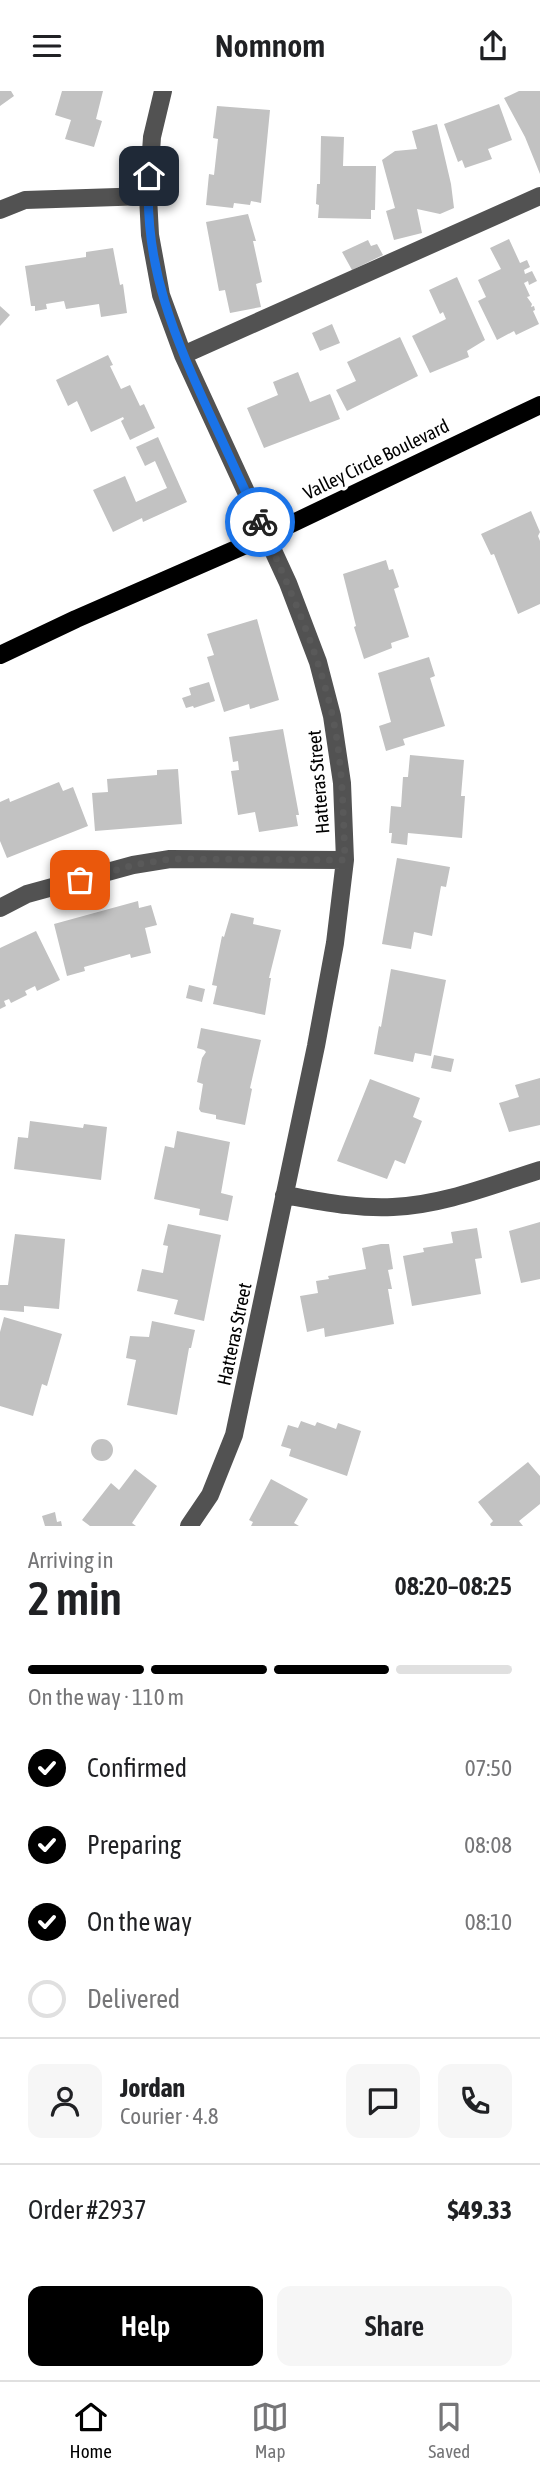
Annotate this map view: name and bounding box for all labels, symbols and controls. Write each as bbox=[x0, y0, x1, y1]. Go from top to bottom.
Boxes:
icon: menu bbox=[28, 27, 66, 65]
text: Nomnom bbox=[215, 27, 325, 64]
icon: share bbox=[474, 27, 512, 65]
pin bbox=[119, 146, 179, 206]
icon: home bbox=[130, 157, 168, 195]
street label: Valley Circle Boulevard bbox=[300, 414, 452, 504]
courier bbox=[225, 487, 295, 557]
icon: bike bbox=[241, 503, 279, 541]
street label: Hatteras Street bbox=[302, 729, 334, 835]
pin bbox=[50, 850, 110, 910]
icon: bag bbox=[61, 861, 99, 899]
street label: Hatteras Street bbox=[212, 1281, 256, 1387]
text: Arriving in bbox=[28, 1547, 114, 1573]
text: 08:20–08:25 bbox=[395, 1571, 512, 1601]
text: 2 min bbox=[28, 1572, 122, 1625]
text: On the way · 110 m bbox=[28, 1684, 184, 1710]
icon: check bbox=[28, 1749, 66, 1787]
text: Confirmed bbox=[87, 1753, 187, 1783]
text: 07:50 bbox=[465, 1755, 512, 1781]
icon: check bbox=[28, 1826, 66, 1864]
text: Preparing bbox=[87, 1830, 181, 1860]
text: 08:08 bbox=[464, 1832, 512, 1858]
icon: check bbox=[28, 1903, 66, 1941]
text: On the way bbox=[87, 1907, 192, 1937]
text: 08:10 bbox=[465, 1909, 512, 1935]
text: Delivered bbox=[87, 1984, 180, 2014]
button: person bbox=[28, 2064, 102, 2138]
button: chat bbox=[346, 2064, 420, 2138]
button: phone bbox=[438, 2064, 512, 2138]
text: Jordan bbox=[120, 2073, 185, 2103]
text: Courier · 4.8 bbox=[120, 2103, 219, 2129]
text: Order #2937 bbox=[28, 2195, 147, 2225]
text: $49.33 bbox=[448, 2195, 512, 2225]
button: Help bbox=[28, 2286, 263, 2366]
button: Share bbox=[277, 2286, 512, 2366]
tab: Home bbox=[70, 2398, 112, 2462]
tab: Map bbox=[251, 2398, 289, 2462]
tab: Saved bbox=[428, 2398, 470, 2462]

